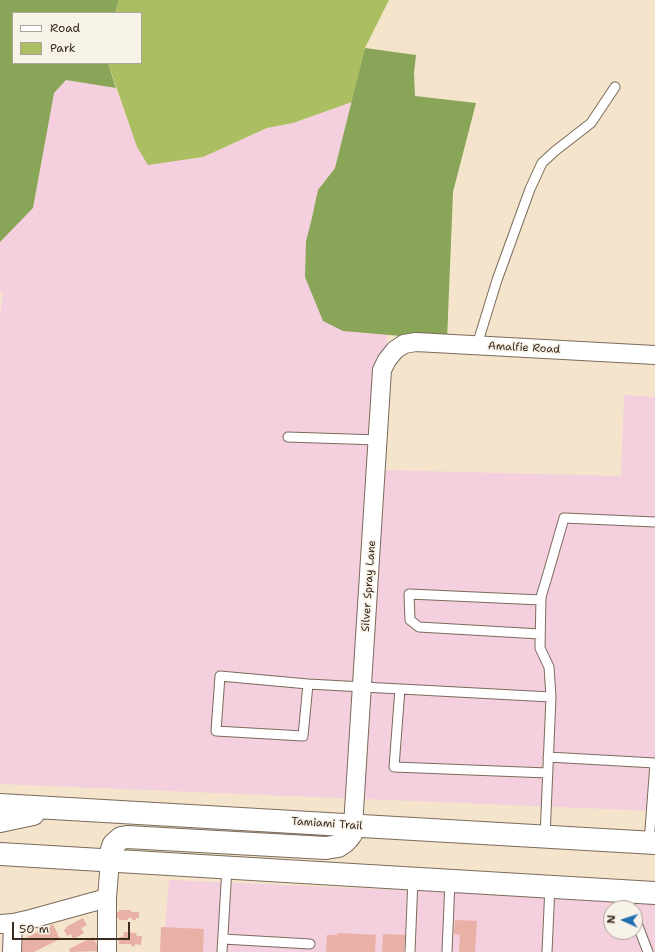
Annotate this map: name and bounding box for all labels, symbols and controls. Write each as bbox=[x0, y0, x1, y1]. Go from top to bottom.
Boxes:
legend bbox=[12, 12, 142, 64]
text: Road bbox=[50, 20, 80, 36]
text: Park bbox=[50, 40, 76, 56]
street label: Amalfie Road bbox=[488, 340, 560, 356]
street label: Silver Spray Lane bbox=[359, 540, 379, 632]
street label: Tamiami Trail bbox=[291, 815, 363, 833]
north arrow bbox=[603, 900, 643, 940]
scale bar bbox=[14, 914, 132, 940]
text: N bbox=[604, 915, 619, 924]
text: 50 m bbox=[19, 921, 49, 937]

